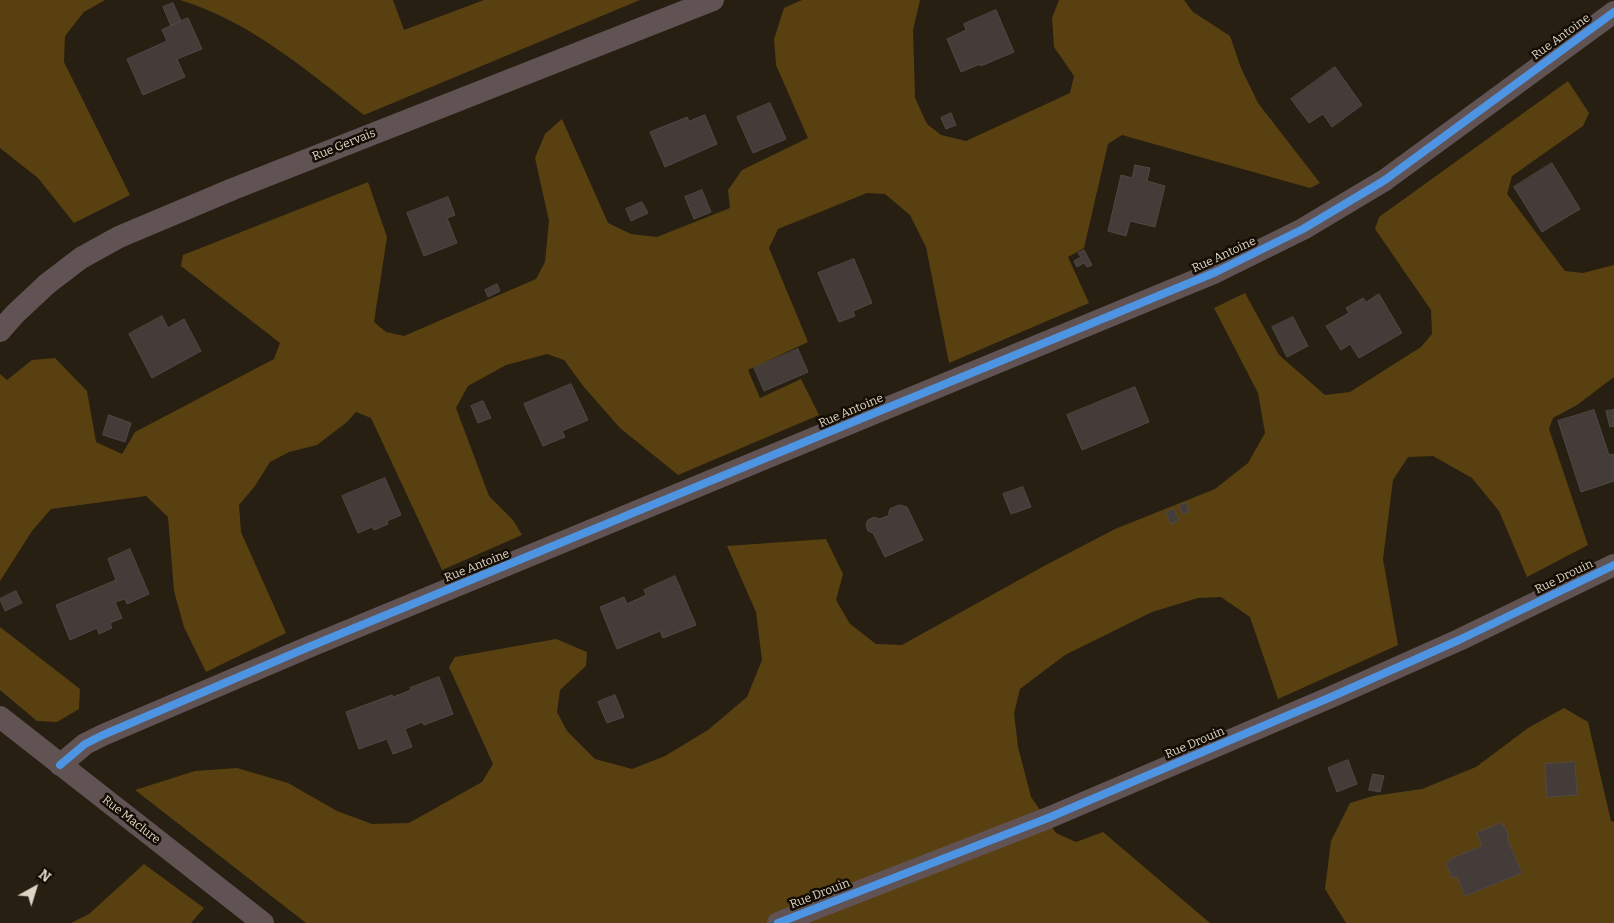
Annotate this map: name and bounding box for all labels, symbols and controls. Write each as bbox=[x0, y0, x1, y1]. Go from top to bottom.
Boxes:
street label: Rue Antoine bbox=[1529, 11, 1593, 63]
street label: Rue Gervais bbox=[310, 126, 378, 164]
street label: Rue Antoine bbox=[1190, 234, 1258, 276]
street label: Rue Antoine bbox=[817, 391, 885, 431]
street label: Rue Antoine bbox=[442, 546, 512, 586]
street label: Rue Drouin bbox=[1533, 557, 1595, 597]
street label: Rue Drouin bbox=[1163, 724, 1227, 762]
street label: Rue Maclure bbox=[99, 793, 163, 847]
north arrow bbox=[10, 863, 60, 913]
text: N bbox=[35, 866, 54, 886]
street label: Rue Drouin bbox=[788, 876, 852, 912]

